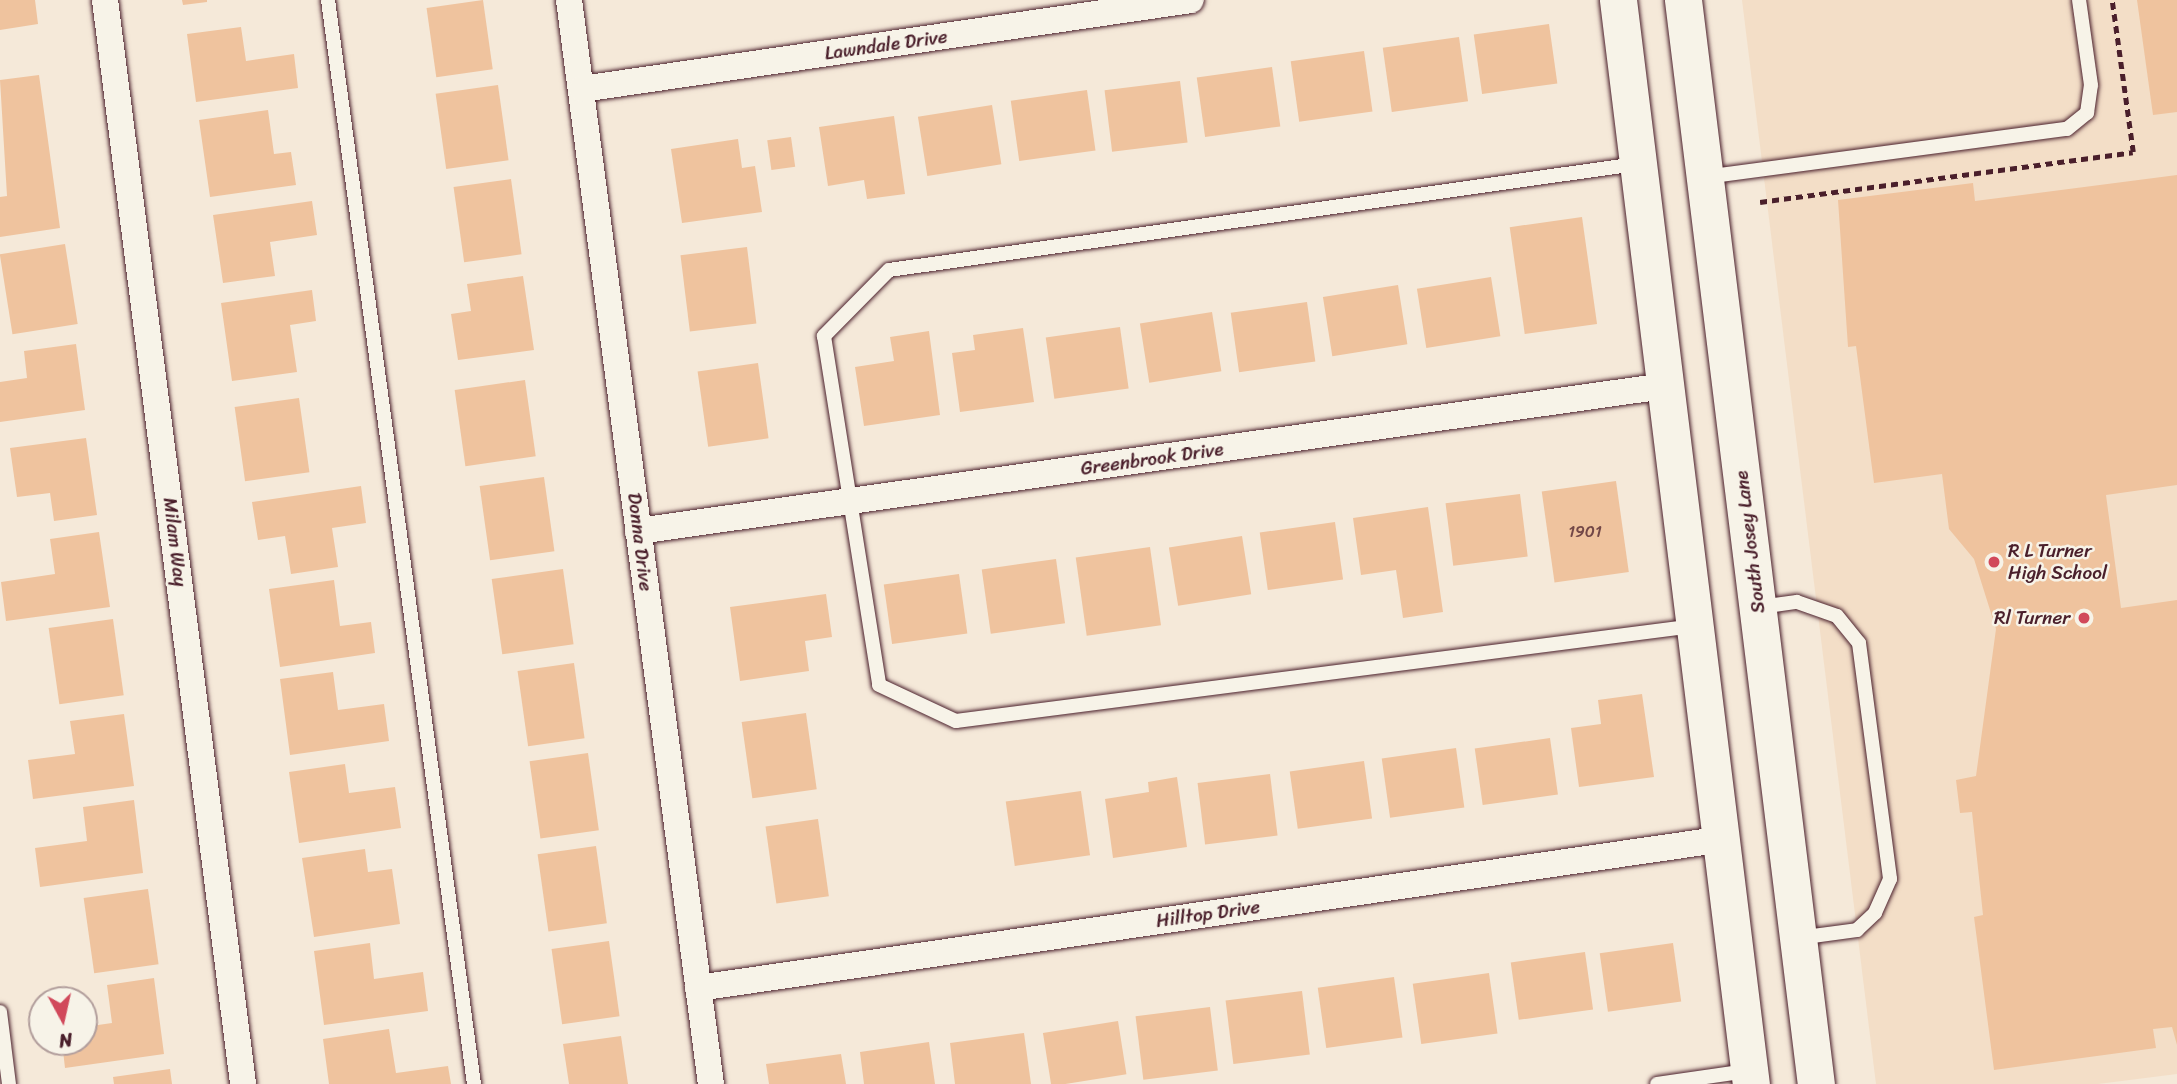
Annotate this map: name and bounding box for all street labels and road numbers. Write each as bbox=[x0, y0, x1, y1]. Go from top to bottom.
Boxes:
street label: Lawndale Drive bbox=[823, 25, 949, 65]
street label: Greenbrook Drive bbox=[1079, 438, 1225, 480]
street label: South Josey Lane bbox=[1730, 469, 1770, 615]
street label: Donna Drive bbox=[623, 491, 657, 593]
street label: Milam Way bbox=[158, 496, 192, 588]
street label: Hilltop Drive bbox=[1155, 895, 1261, 933]

